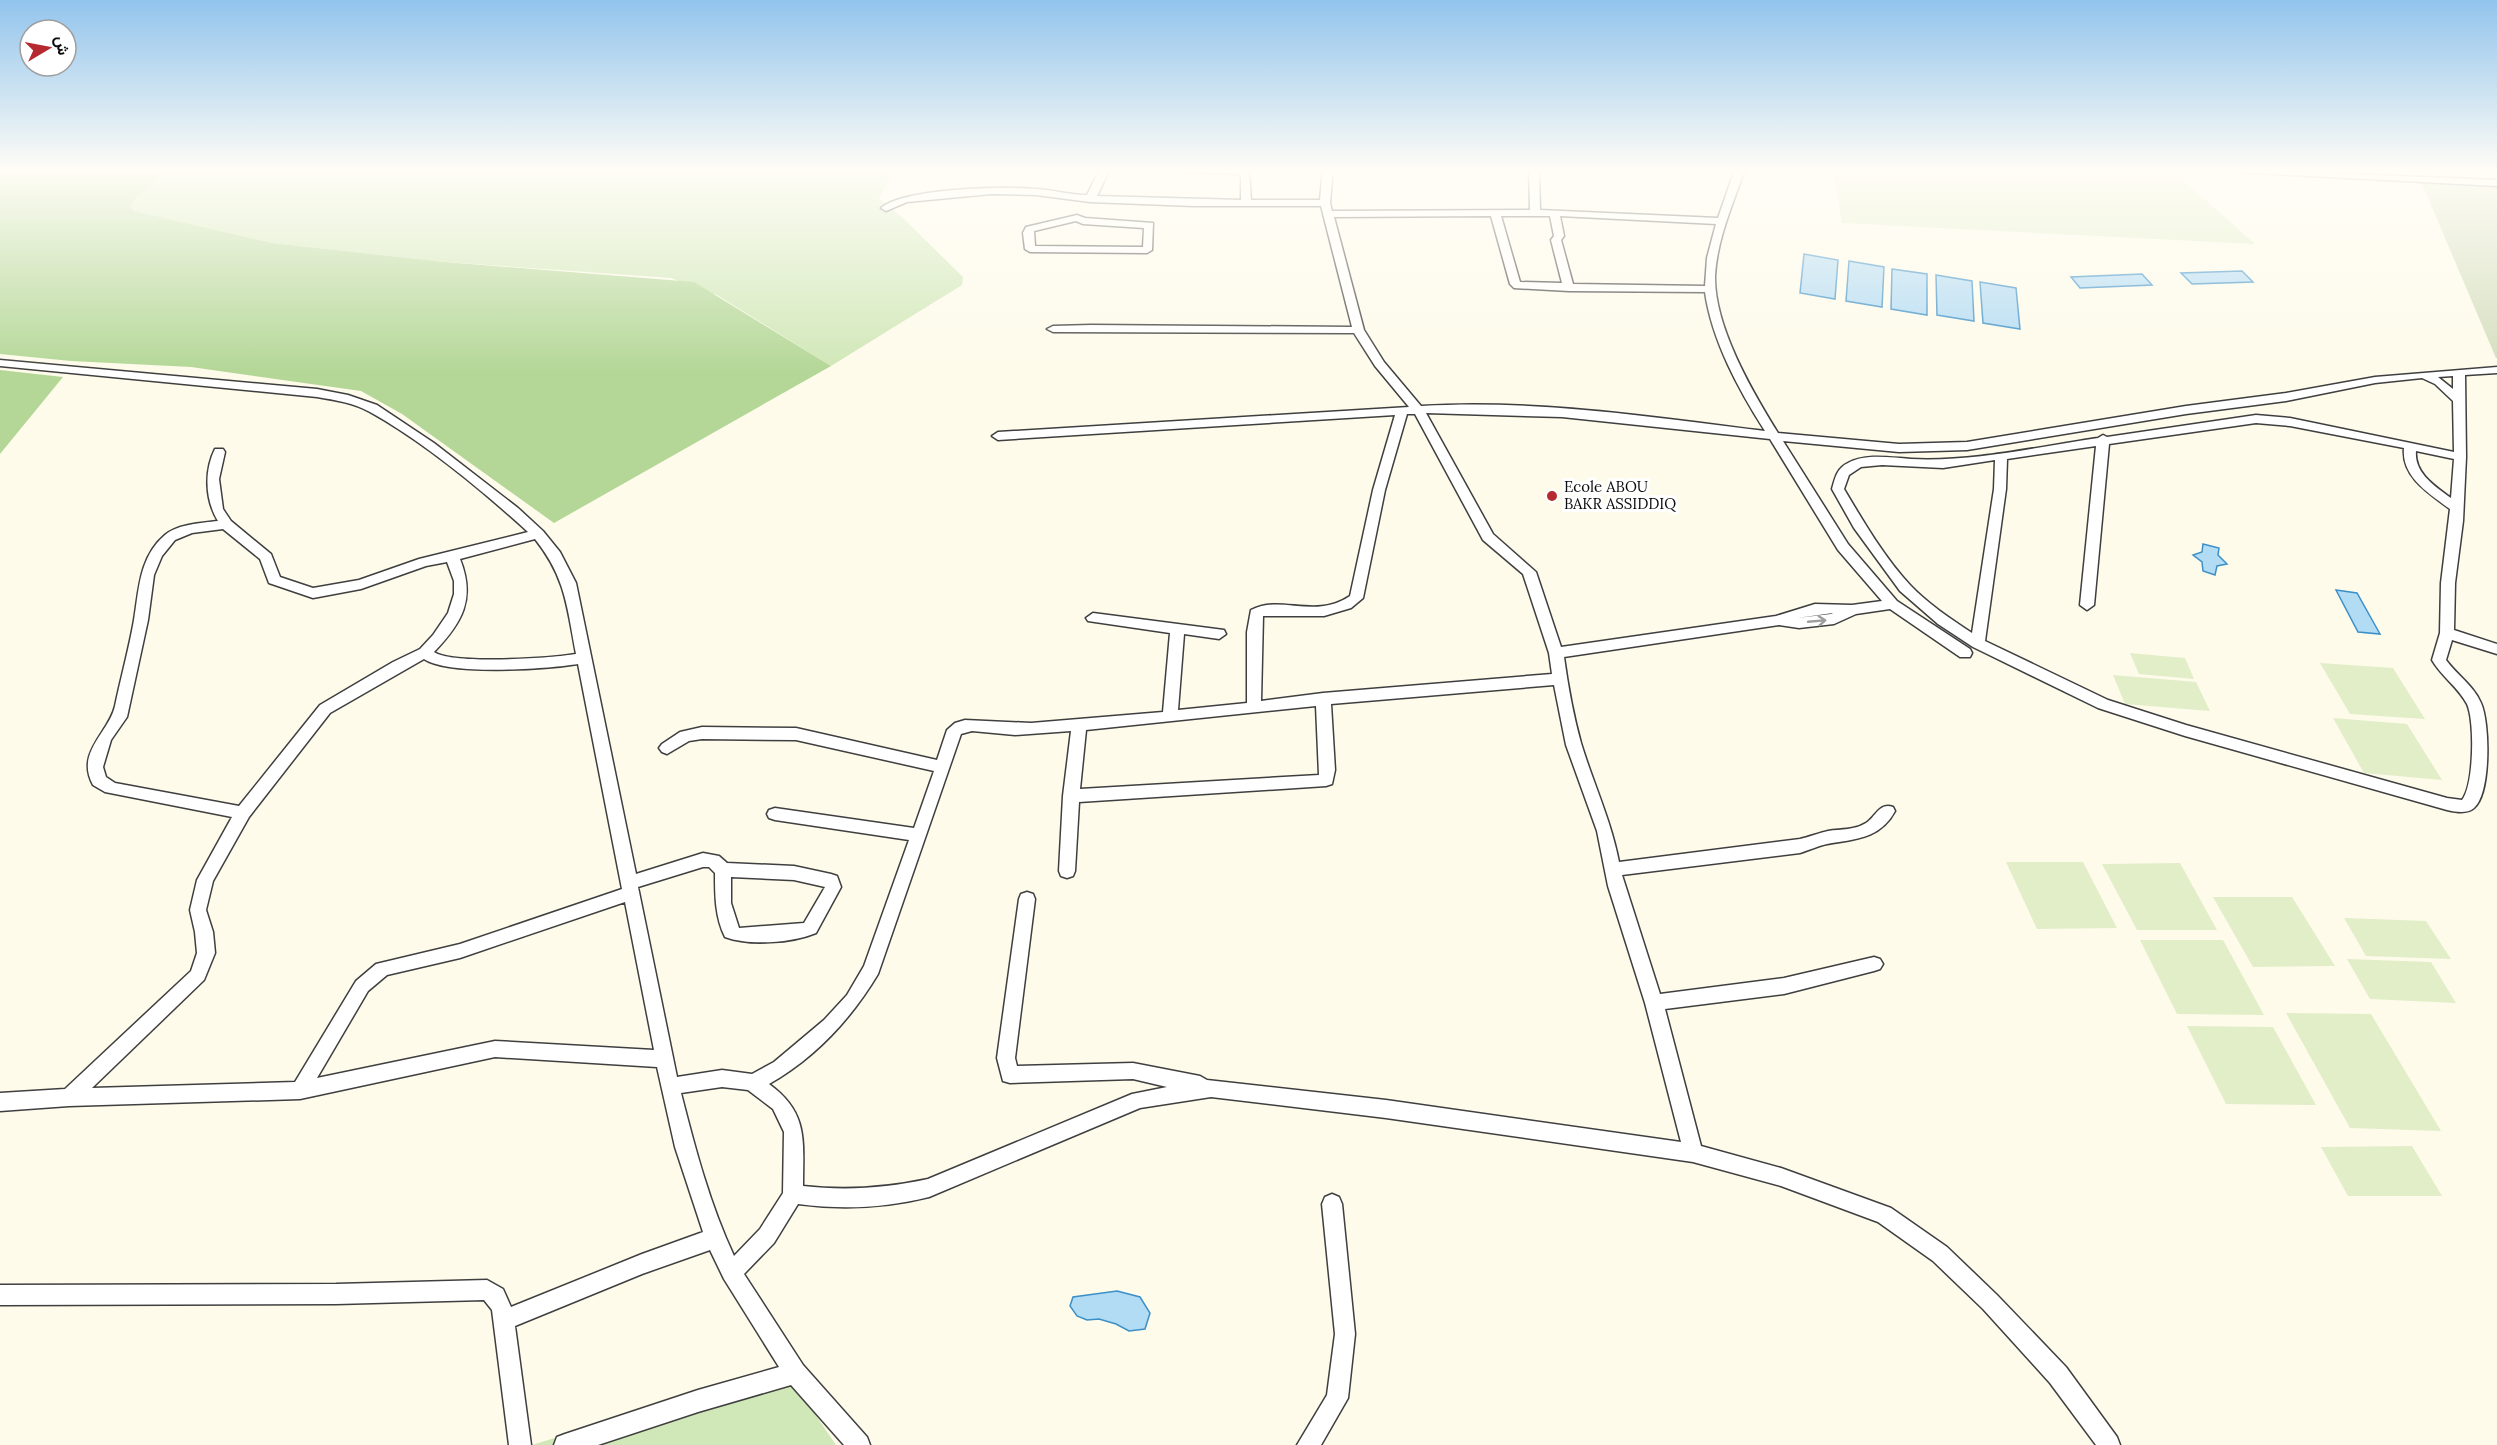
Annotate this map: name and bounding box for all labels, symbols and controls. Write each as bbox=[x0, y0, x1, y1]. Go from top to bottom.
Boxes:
north arrow bbox=[18, 18, 78, 78]
text: ش bbox=[51, 34, 74, 57]
place label: Ecole ABOU BAKR ASSIDDIQ bbox=[1564, 477, 1676, 513]
marker: Ecole ABOU BAKR ASSIDDIQ bbox=[1545, 489, 1559, 503]
one-way arrow bbox=[1807, 615, 1826, 626]

